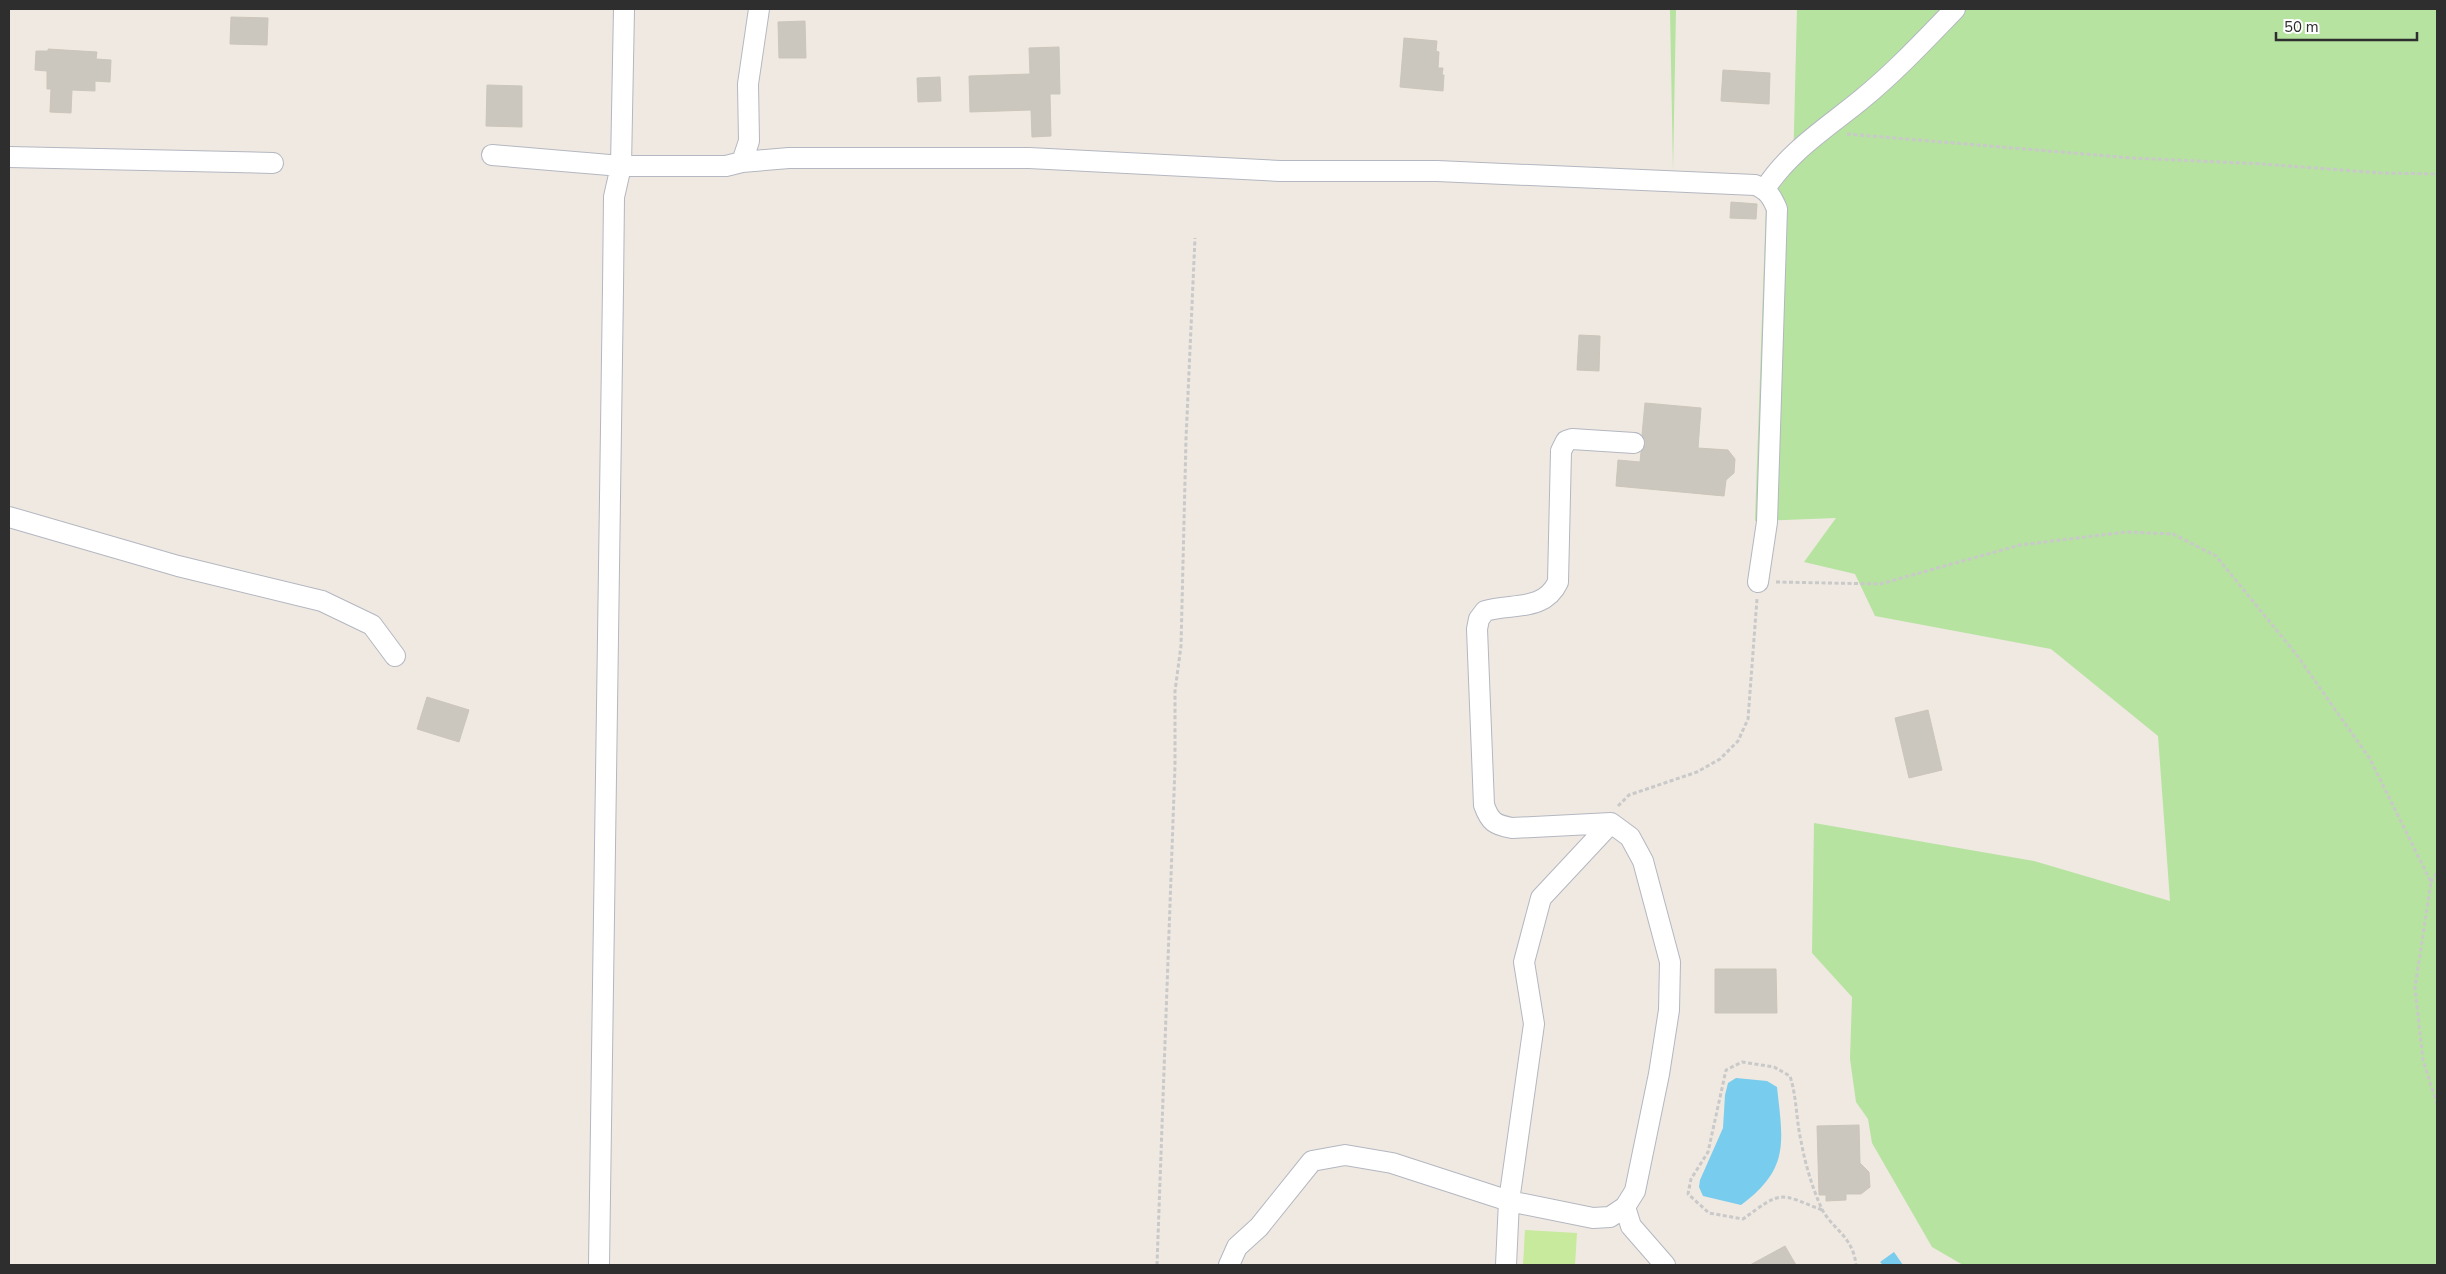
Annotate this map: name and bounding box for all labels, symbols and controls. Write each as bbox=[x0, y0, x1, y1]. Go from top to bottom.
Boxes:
scale bar bbox=[2276, 10, 2417, 42]
text: 50 m bbox=[2284, 17, 2319, 37]

